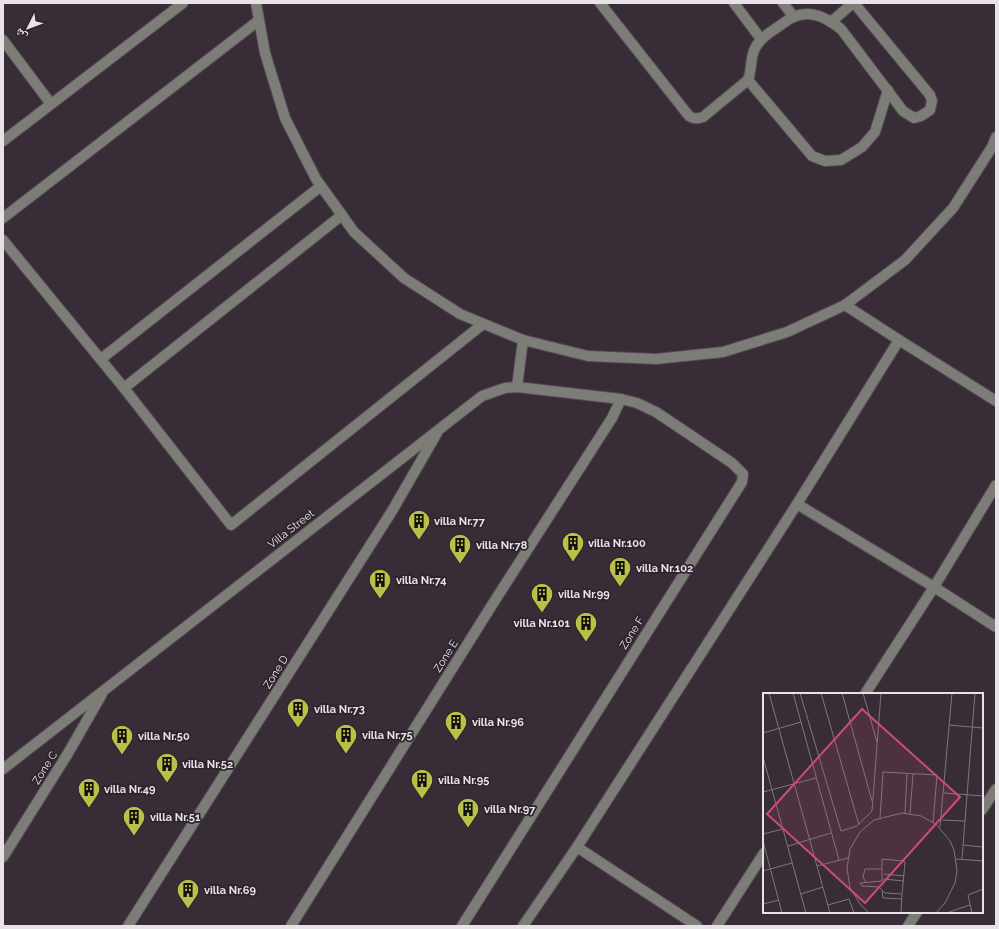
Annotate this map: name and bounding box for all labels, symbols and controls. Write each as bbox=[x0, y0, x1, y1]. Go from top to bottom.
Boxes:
north arrow bbox=[8, 8, 48, 48]
text: ش bbox=[12, 25, 30, 43]
street label: Villa Street bbox=[265, 507, 317, 551]
building icon: villa Nr.77 bbox=[406, 508, 432, 541]
place label: villa Nr.77 bbox=[434, 515, 486, 528]
building icon: villa Nr.100 bbox=[560, 530, 586, 563]
building icon: villa Nr.78 bbox=[447, 532, 473, 565]
place label: villa Nr.100 bbox=[588, 537, 646, 550]
place label: villa Nr.78 bbox=[476, 539, 528, 552]
building icon: villa Nr.102 bbox=[607, 555, 633, 588]
place label: villa Nr.102 bbox=[636, 562, 693, 575]
building icon: villa Nr.74 bbox=[367, 567, 393, 600]
place label: villa Nr.74 bbox=[396, 574, 447, 587]
building icon: villa Nr.99 bbox=[529, 581, 555, 614]
place label: villa Nr.99 bbox=[558, 588, 610, 601]
building icon: villa Nr.101 bbox=[573, 610, 599, 643]
street label: Zone F bbox=[617, 614, 647, 651]
place label: villa Nr.101 bbox=[514, 617, 571, 630]
street label: Zone E bbox=[431, 637, 461, 675]
street label: Zone D bbox=[261, 653, 291, 691]
inset map bbox=[763, 693, 983, 913]
building icon: villa Nr.73 bbox=[285, 696, 311, 729]
place label: villa Nr.73 bbox=[314, 703, 365, 716]
building icon: villa Nr.96 bbox=[443, 709, 469, 742]
place label: villa Nr.96 bbox=[472, 716, 524, 729]
building icon: villa Nr.75 bbox=[333, 722, 359, 755]
building icon: villa Nr.50 bbox=[109, 723, 135, 756]
place label: villa Nr.75 bbox=[362, 729, 413, 742]
place label: villa Nr.50 bbox=[138, 730, 190, 743]
street label: Zone C bbox=[30, 749, 60, 787]
building icon: villa Nr.52 bbox=[154, 751, 180, 784]
place label: villa Nr.52 bbox=[182, 758, 233, 771]
building icon: villa Nr.95 bbox=[409, 767, 435, 800]
place label: villa Nr.95 bbox=[438, 774, 489, 787]
building icon: villa Nr.49 bbox=[76, 776, 102, 809]
place label: villa Nr.49 bbox=[104, 783, 156, 796]
building icon: villa Nr.97 bbox=[455, 796, 481, 829]
place label: villa Nr.97 bbox=[484, 803, 536, 816]
building icon: villa Nr.51 bbox=[121, 804, 147, 837]
place label: villa Nr.51 bbox=[150, 811, 201, 824]
building icon: villa Nr.69 bbox=[175, 877, 201, 910]
place label: villa Nr.69 bbox=[204, 884, 256, 897]

